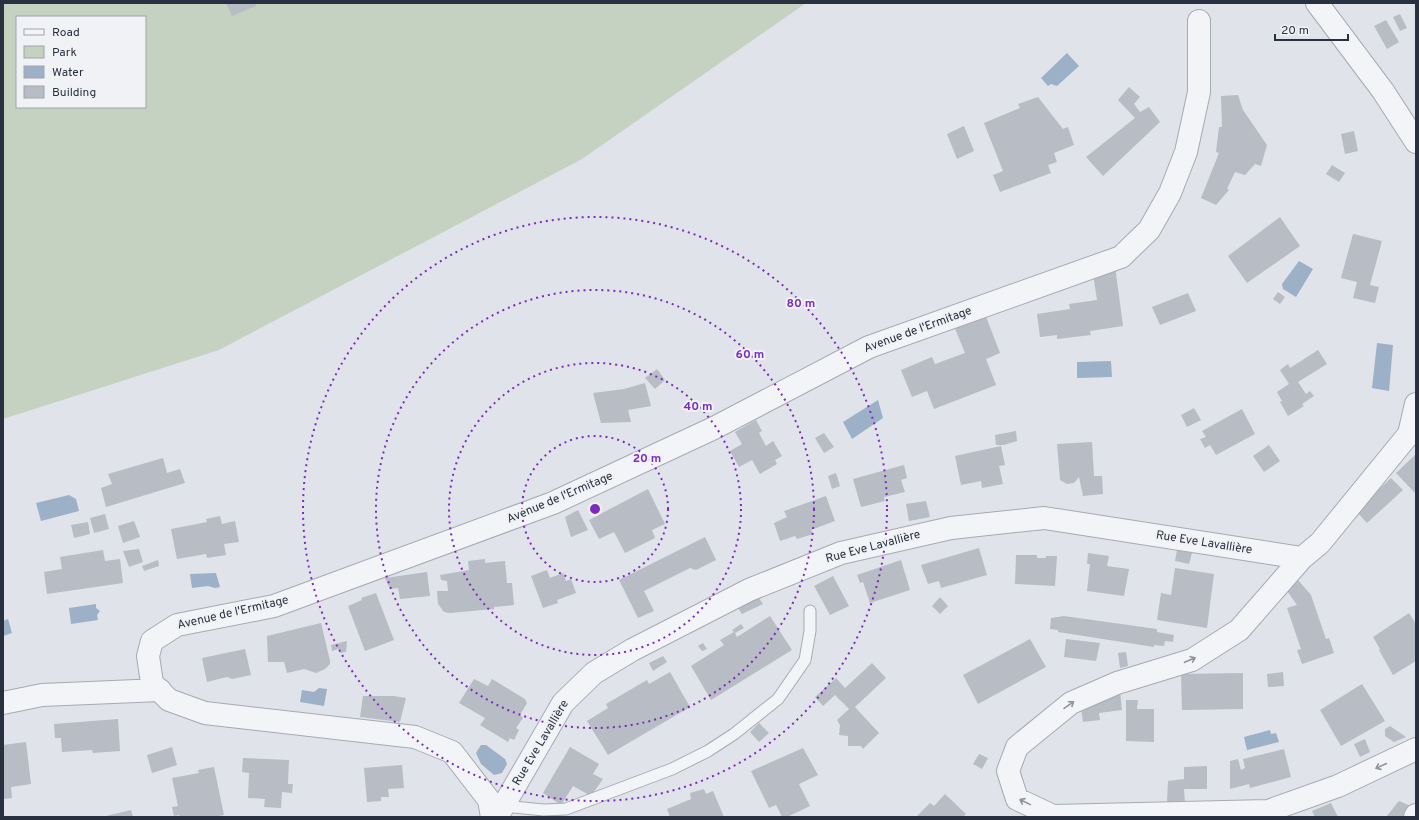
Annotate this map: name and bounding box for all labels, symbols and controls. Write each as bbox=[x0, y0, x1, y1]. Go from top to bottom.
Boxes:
legend bbox=[16, 16, 146, 108]
scale bar bbox=[1275, 16, 1348, 42]
text: 20 m bbox=[1281, 23, 1309, 39]
text: Road bbox=[52, 25, 80, 41]
text: Park bbox=[52, 45, 77, 61]
text: Water bbox=[52, 65, 84, 81]
text: Building bbox=[52, 85, 96, 101]
text: 80 m bbox=[787, 296, 815, 312]
street label: Avenue de l'Ermitage bbox=[862, 303, 974, 357]
text: 60 m bbox=[736, 347, 764, 363]
text: 40 m bbox=[683, 399, 713, 415]
text: 20 m bbox=[633, 451, 661, 467]
street label: Avenue de l'Ermitage bbox=[505, 468, 615, 528]
centre of rings bbox=[588, 502, 602, 516]
street label: Rue Eve Lavallière bbox=[824, 527, 922, 567]
street label: Rue Eve Lavallière bbox=[1155, 527, 1253, 559]
street label: Avenue de l'Ermitage bbox=[176, 592, 290, 634]
one-way arrow bbox=[1184, 656, 1196, 663]
street label: Rue Eve Lavallière bbox=[509, 697, 573, 789]
one-way arrow bbox=[1063, 701, 1074, 709]
one-way arrow bbox=[1375, 763, 1387, 770]
one-way arrow bbox=[1019, 798, 1031, 805]

